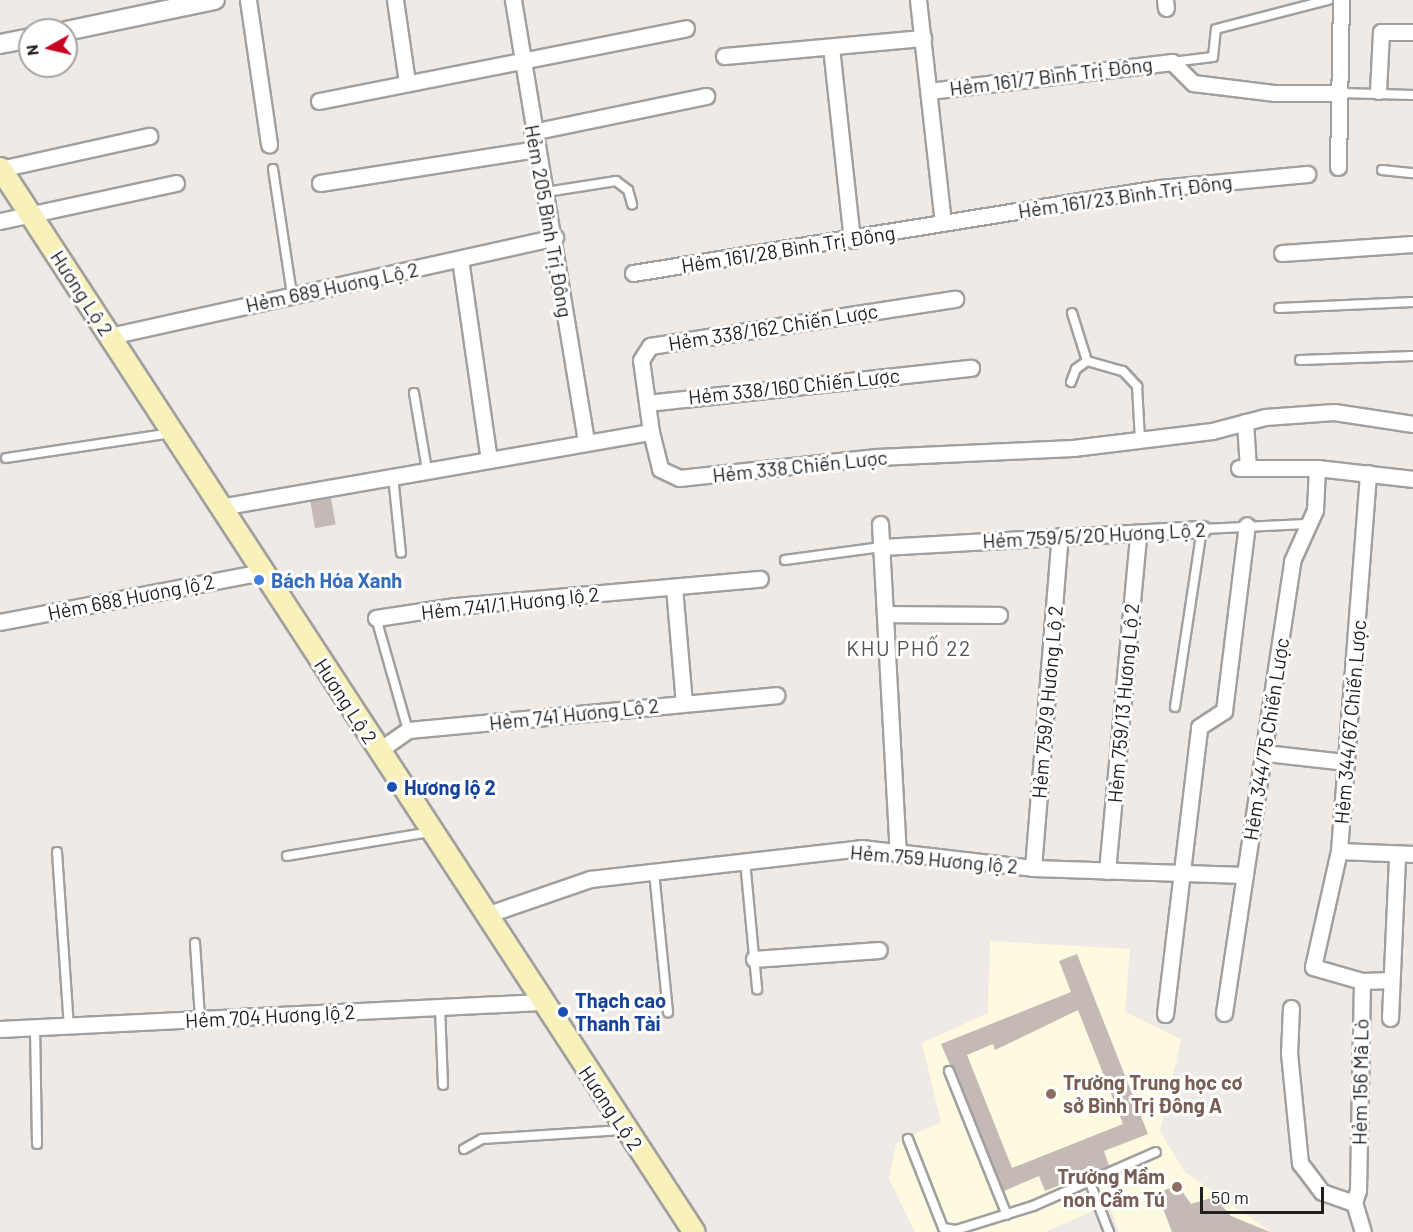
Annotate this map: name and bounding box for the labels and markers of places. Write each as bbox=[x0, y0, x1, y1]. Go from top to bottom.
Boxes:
place label: Bách Hóa Xanh bbox=[271, 568, 402, 592]
marker: Bách Hóa Xanh bbox=[252, 573, 266, 587]
place label: Hương lộ 2 bbox=[404, 775, 496, 799]
marker: Hương lộ 2 bbox=[385, 780, 399, 794]
place label: Thạch cao Thanh Tài bbox=[575, 988, 666, 1035]
marker: Thạch cao Thanh Tài bbox=[556, 1005, 570, 1019]
place label: Trường Trung học cơ sở Bình Trị Đông A bbox=[1063, 1070, 1243, 1117]
marker: Trường Trung học cơ sở Bình Trị Đông A bbox=[1044, 1087, 1058, 1101]
place label: Trường Mầm non Cẩm Tú bbox=[1057, 1164, 1165, 1211]
marker: Trường Mầm non Cẩm Tú bbox=[1170, 1180, 1184, 1194]

